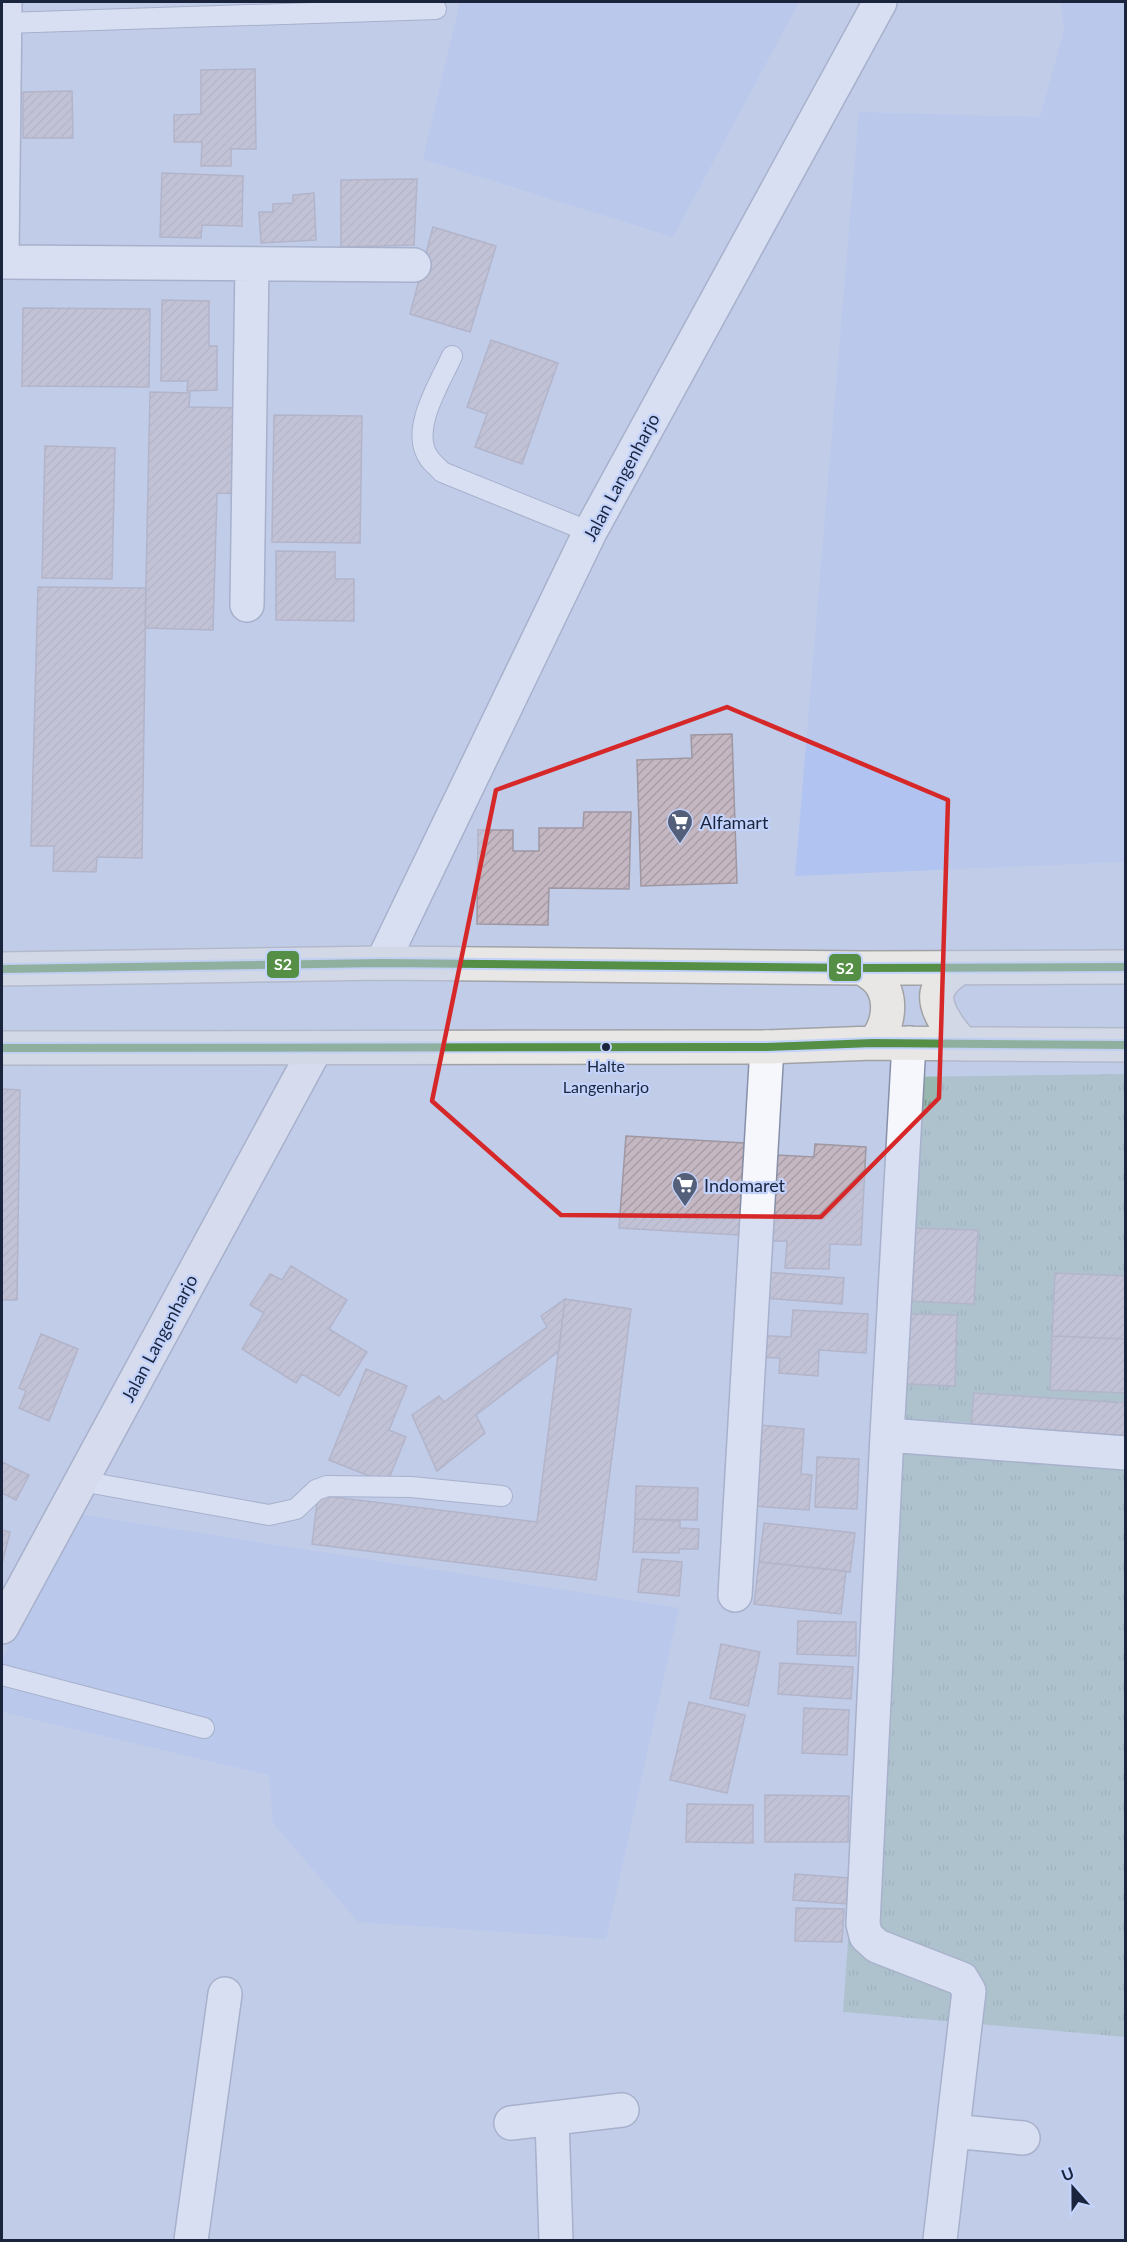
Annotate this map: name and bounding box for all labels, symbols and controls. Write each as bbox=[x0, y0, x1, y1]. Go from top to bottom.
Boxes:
street label: Jalan Langenharjo bbox=[578, 410, 664, 544]
supermarket icon: Alfamart bbox=[665, 807, 695, 845]
place label: Alfamart bbox=[700, 811, 769, 833]
line badge: S2 bbox=[266, 950, 300, 979]
line badge: S2 bbox=[828, 953, 862, 982]
text: S2 bbox=[274, 954, 292, 973]
text: S2 bbox=[836, 958, 854, 977]
marker: Halte Langenharjo bbox=[600, 1041, 612, 1053]
place label: Halte Langenharjo bbox=[563, 1056, 649, 1096]
supermarket icon: Indomaret bbox=[670, 1170, 700, 1208]
place label: Indomaret bbox=[704, 1174, 786, 1196]
street label: Jalan Langenharjo bbox=[116, 1271, 202, 1405]
north arrow bbox=[1043, 2158, 1103, 2218]
text: U bbox=[1058, 2163, 1076, 2185]

